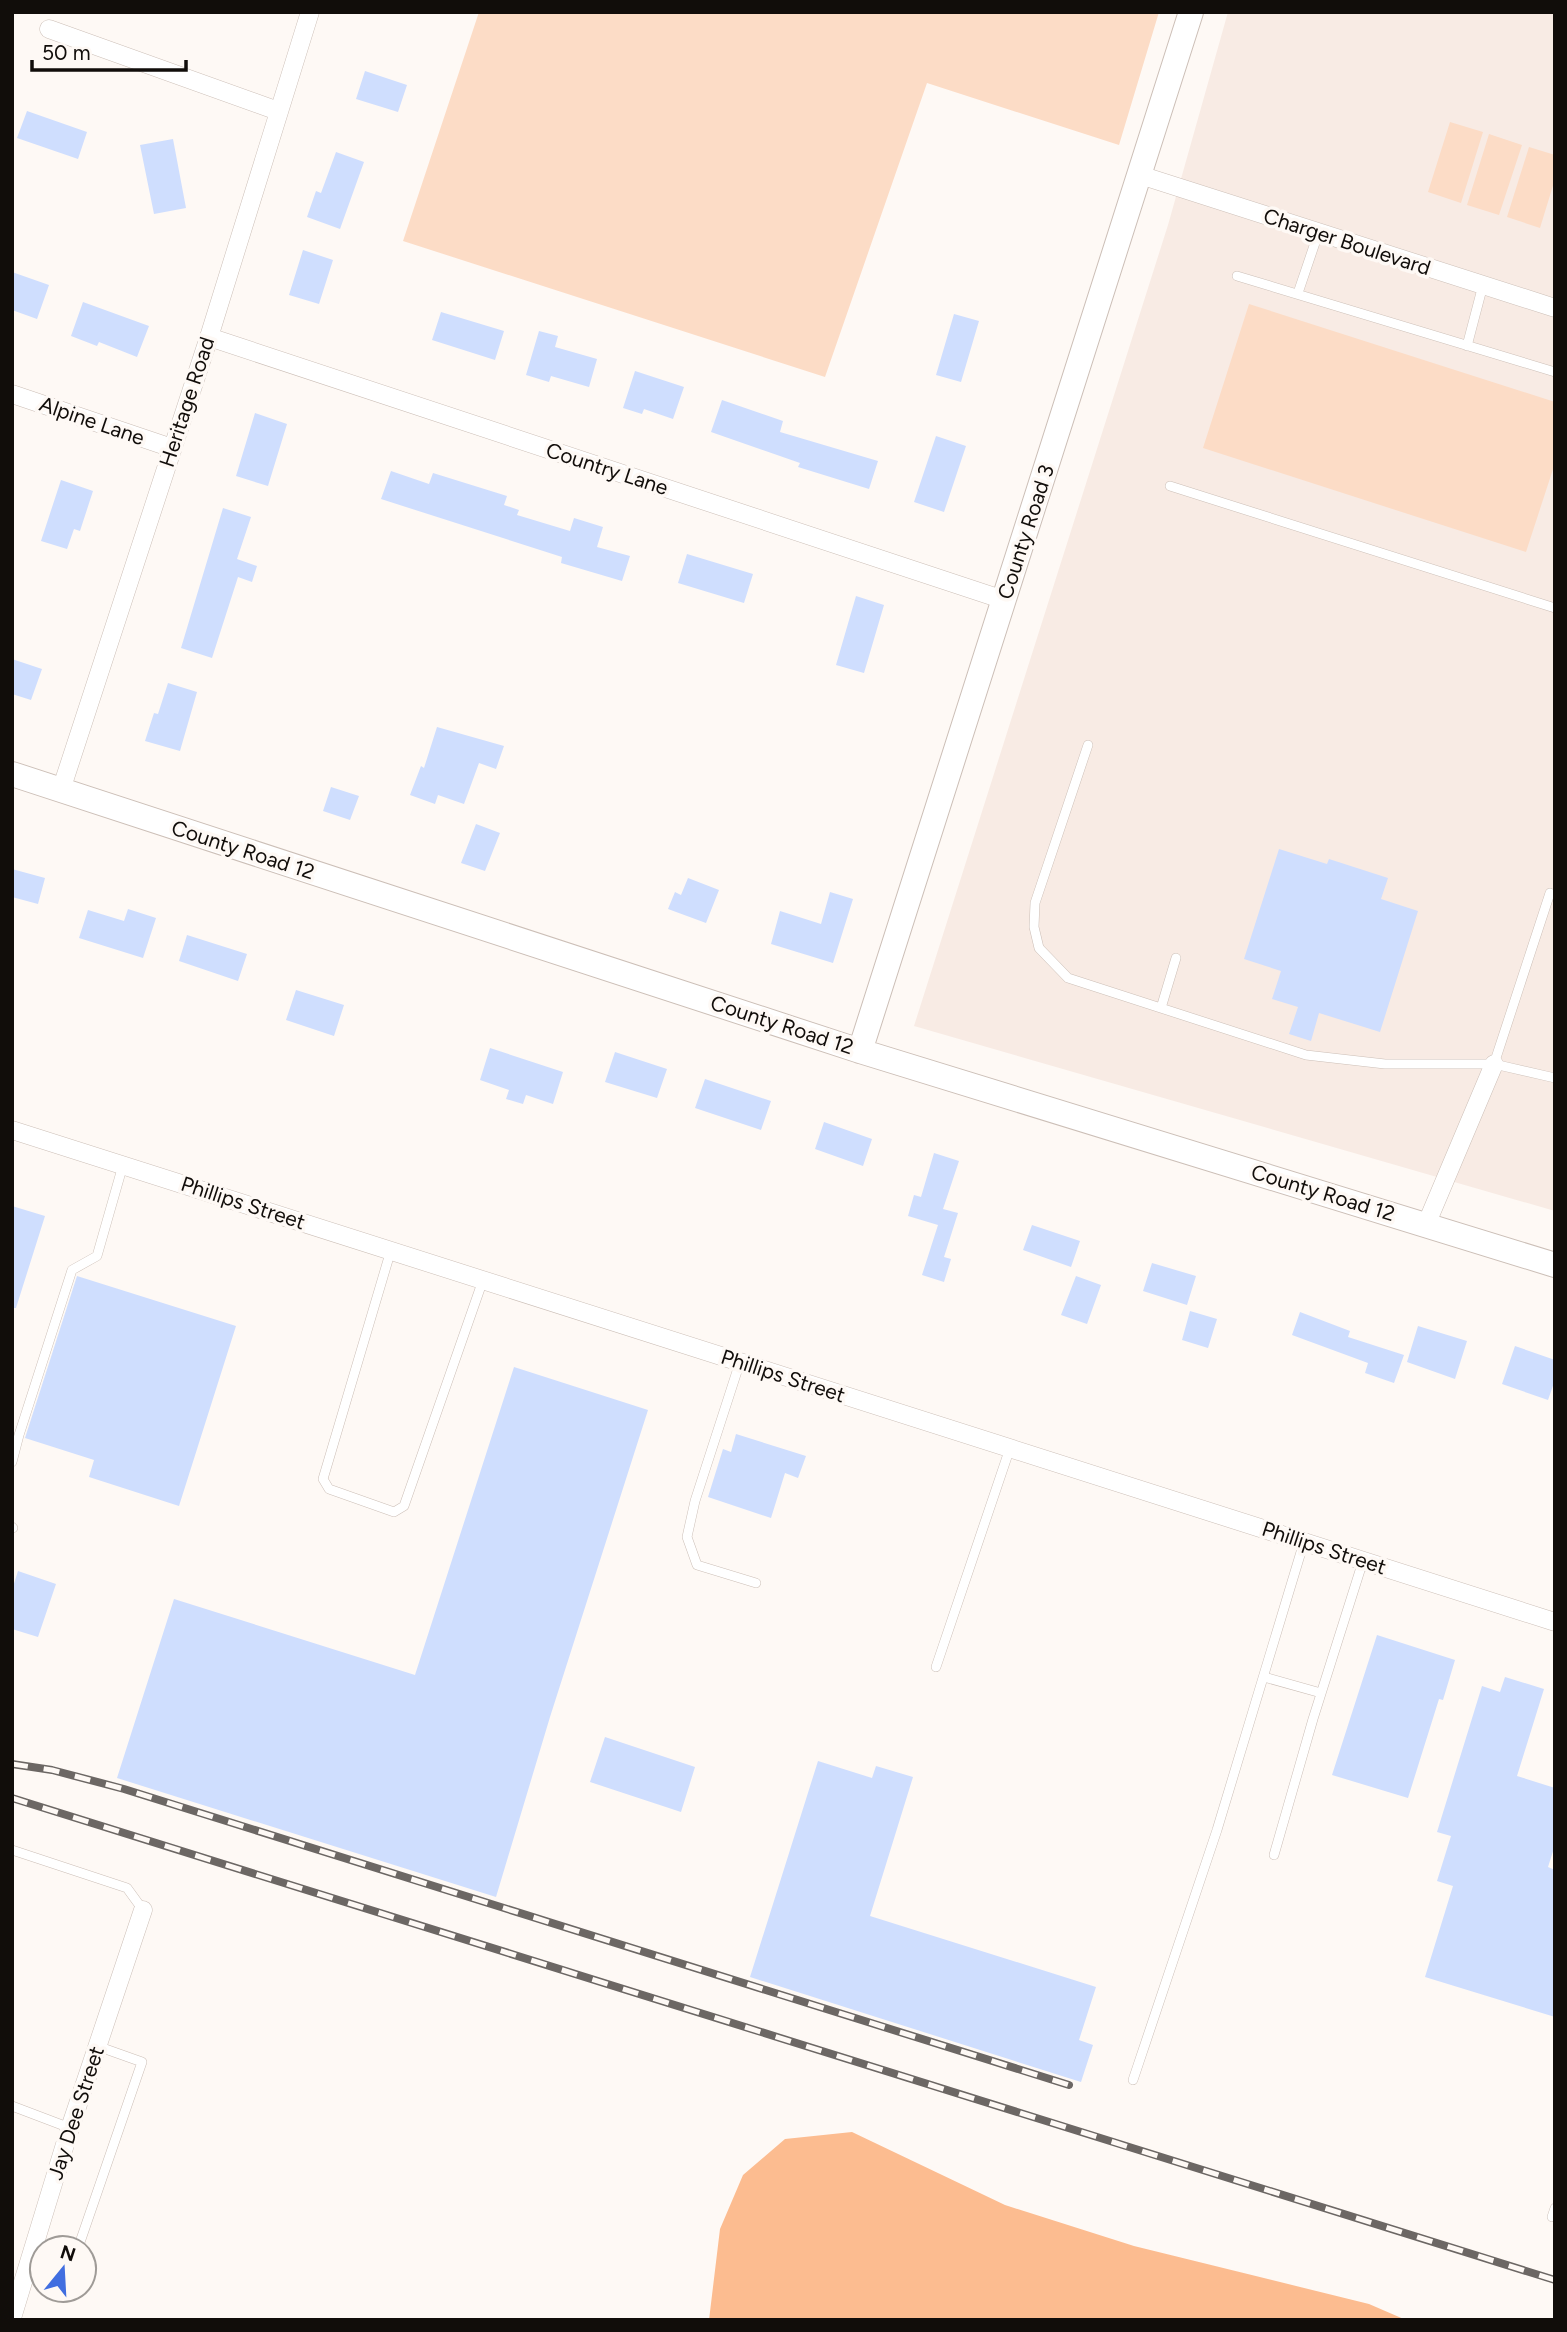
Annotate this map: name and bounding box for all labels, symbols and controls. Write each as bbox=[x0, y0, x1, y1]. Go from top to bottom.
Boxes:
scale bar bbox=[32, 28, 186, 72]
text: 50 m bbox=[42, 40, 91, 65]
street label: Charger Boulevard bbox=[1261, 203, 1434, 280]
street label: Heritage Road bbox=[154, 334, 219, 470]
street label: Alpine Lane bbox=[36, 391, 148, 450]
street label: Country Lane bbox=[543, 437, 671, 500]
street label: County Road 3 bbox=[992, 461, 1059, 602]
street label: County Road 12 bbox=[168, 815, 318, 884]
street label: County Road 12 bbox=[707, 990, 857, 1059]
street label: County Road 12 bbox=[1248, 1159, 1398, 1226]
street label: Phillips Street bbox=[178, 1171, 308, 1234]
street label: Phillips Street bbox=[718, 1344, 848, 1407]
street label: Phillips Street bbox=[1259, 1516, 1389, 1579]
street label: Jay Dee Street bbox=[42, 2043, 109, 2183]
north arrow bbox=[28, 2234, 98, 2304]
text: N bbox=[58, 2240, 79, 2267]

